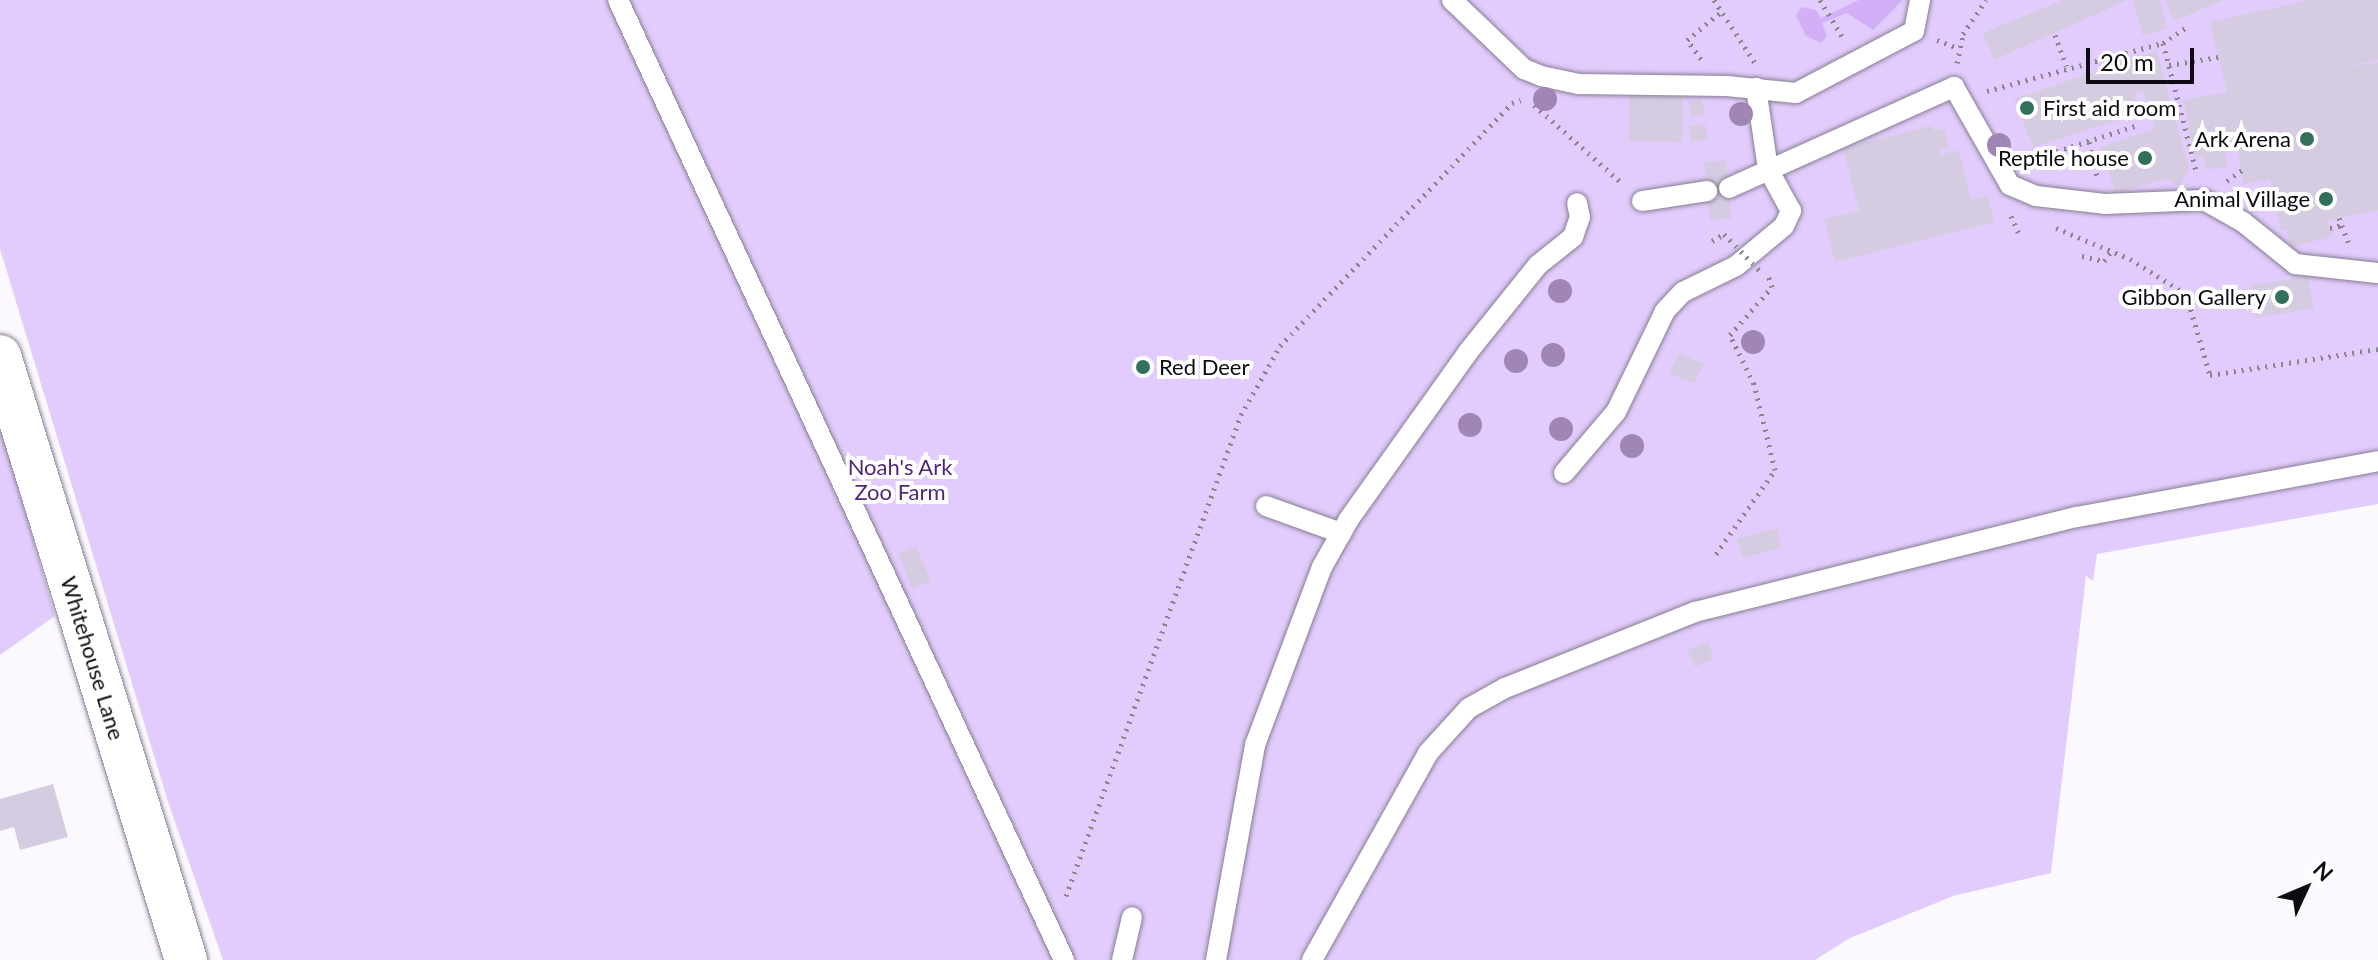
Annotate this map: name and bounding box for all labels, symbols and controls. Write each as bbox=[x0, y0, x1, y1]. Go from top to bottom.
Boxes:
scale bar bbox=[2090, 32, 2198, 82]
text: 20 m bbox=[2100, 47, 2154, 76]
place label: First aid room bbox=[2043, 95, 2176, 121]
marker: First aid room bbox=[2018, 99, 2036, 117]
place label: Ark Arena bbox=[2194, 126, 2291, 152]
marker: Ark Arena bbox=[2298, 130, 2316, 148]
place label: Reptile house bbox=[1998, 145, 2129, 171]
marker: Reptile house bbox=[2136, 149, 2154, 167]
place label: Animal Village bbox=[2173, 186, 2310, 212]
marker: Animal Village bbox=[2317, 190, 2335, 208]
place label: Gibbon Gallery bbox=[2121, 284, 2266, 310]
marker: Gibbon Gallery bbox=[2273, 288, 2291, 306]
place label: Red Deer bbox=[1159, 354, 1249, 380]
marker: Red Deer bbox=[1134, 358, 1152, 376]
park label: Noah's Ark Zoo Farm bbox=[847, 453, 953, 504]
street label: Whitehouse Lane bbox=[56, 573, 130, 743]
north arrow bbox=[2266, 848, 2346, 928]
text: N bbox=[2308, 855, 2339, 886]

